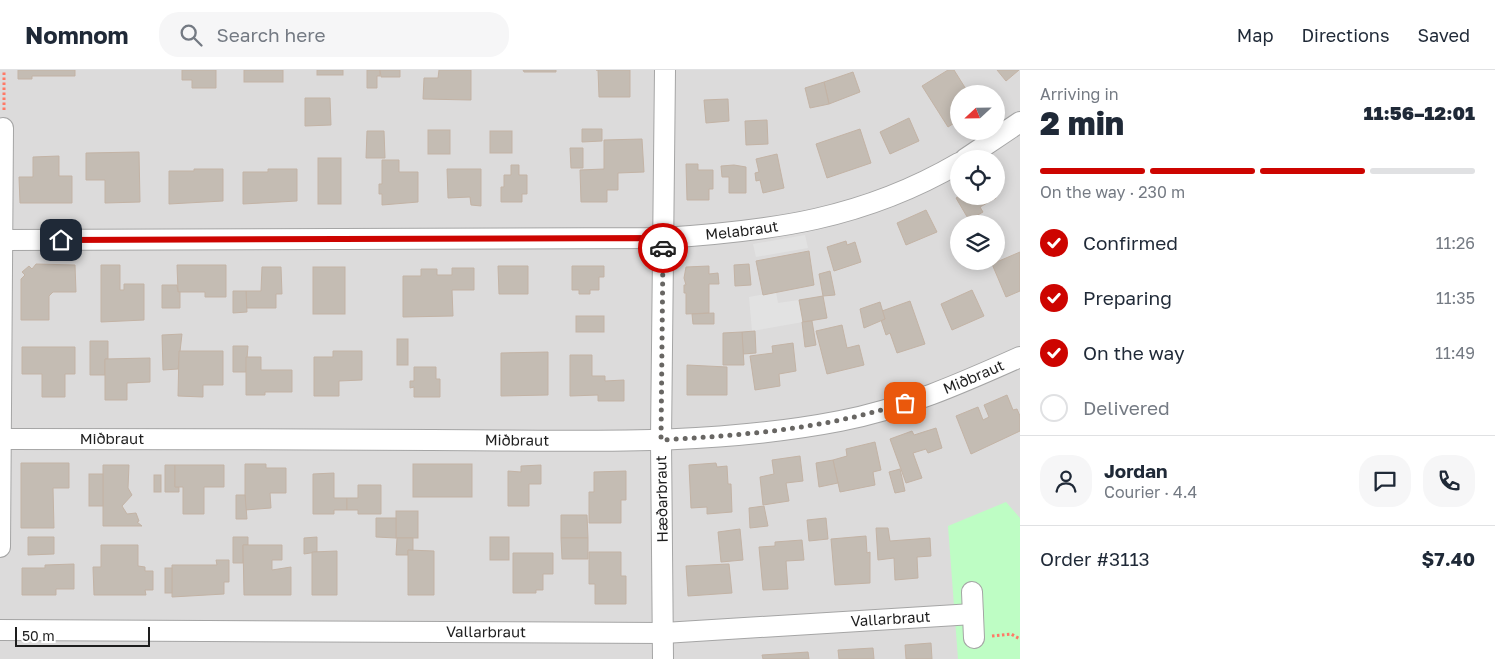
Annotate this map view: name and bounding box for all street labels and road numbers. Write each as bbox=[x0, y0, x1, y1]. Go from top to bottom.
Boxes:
street label: Melabraut bbox=[704, 216, 779, 243]
street label: Miðbraut bbox=[940, 355, 1006, 397]
street label: Miðbraut bbox=[80, 429, 144, 447]
street label: Miðbraut bbox=[485, 430, 549, 449]
street label: Hæðarbraut bbox=[651, 455, 671, 543]
street label: Vallarbraut bbox=[850, 607, 931, 630]
street label: Vallarbraut bbox=[446, 622, 526, 640]

